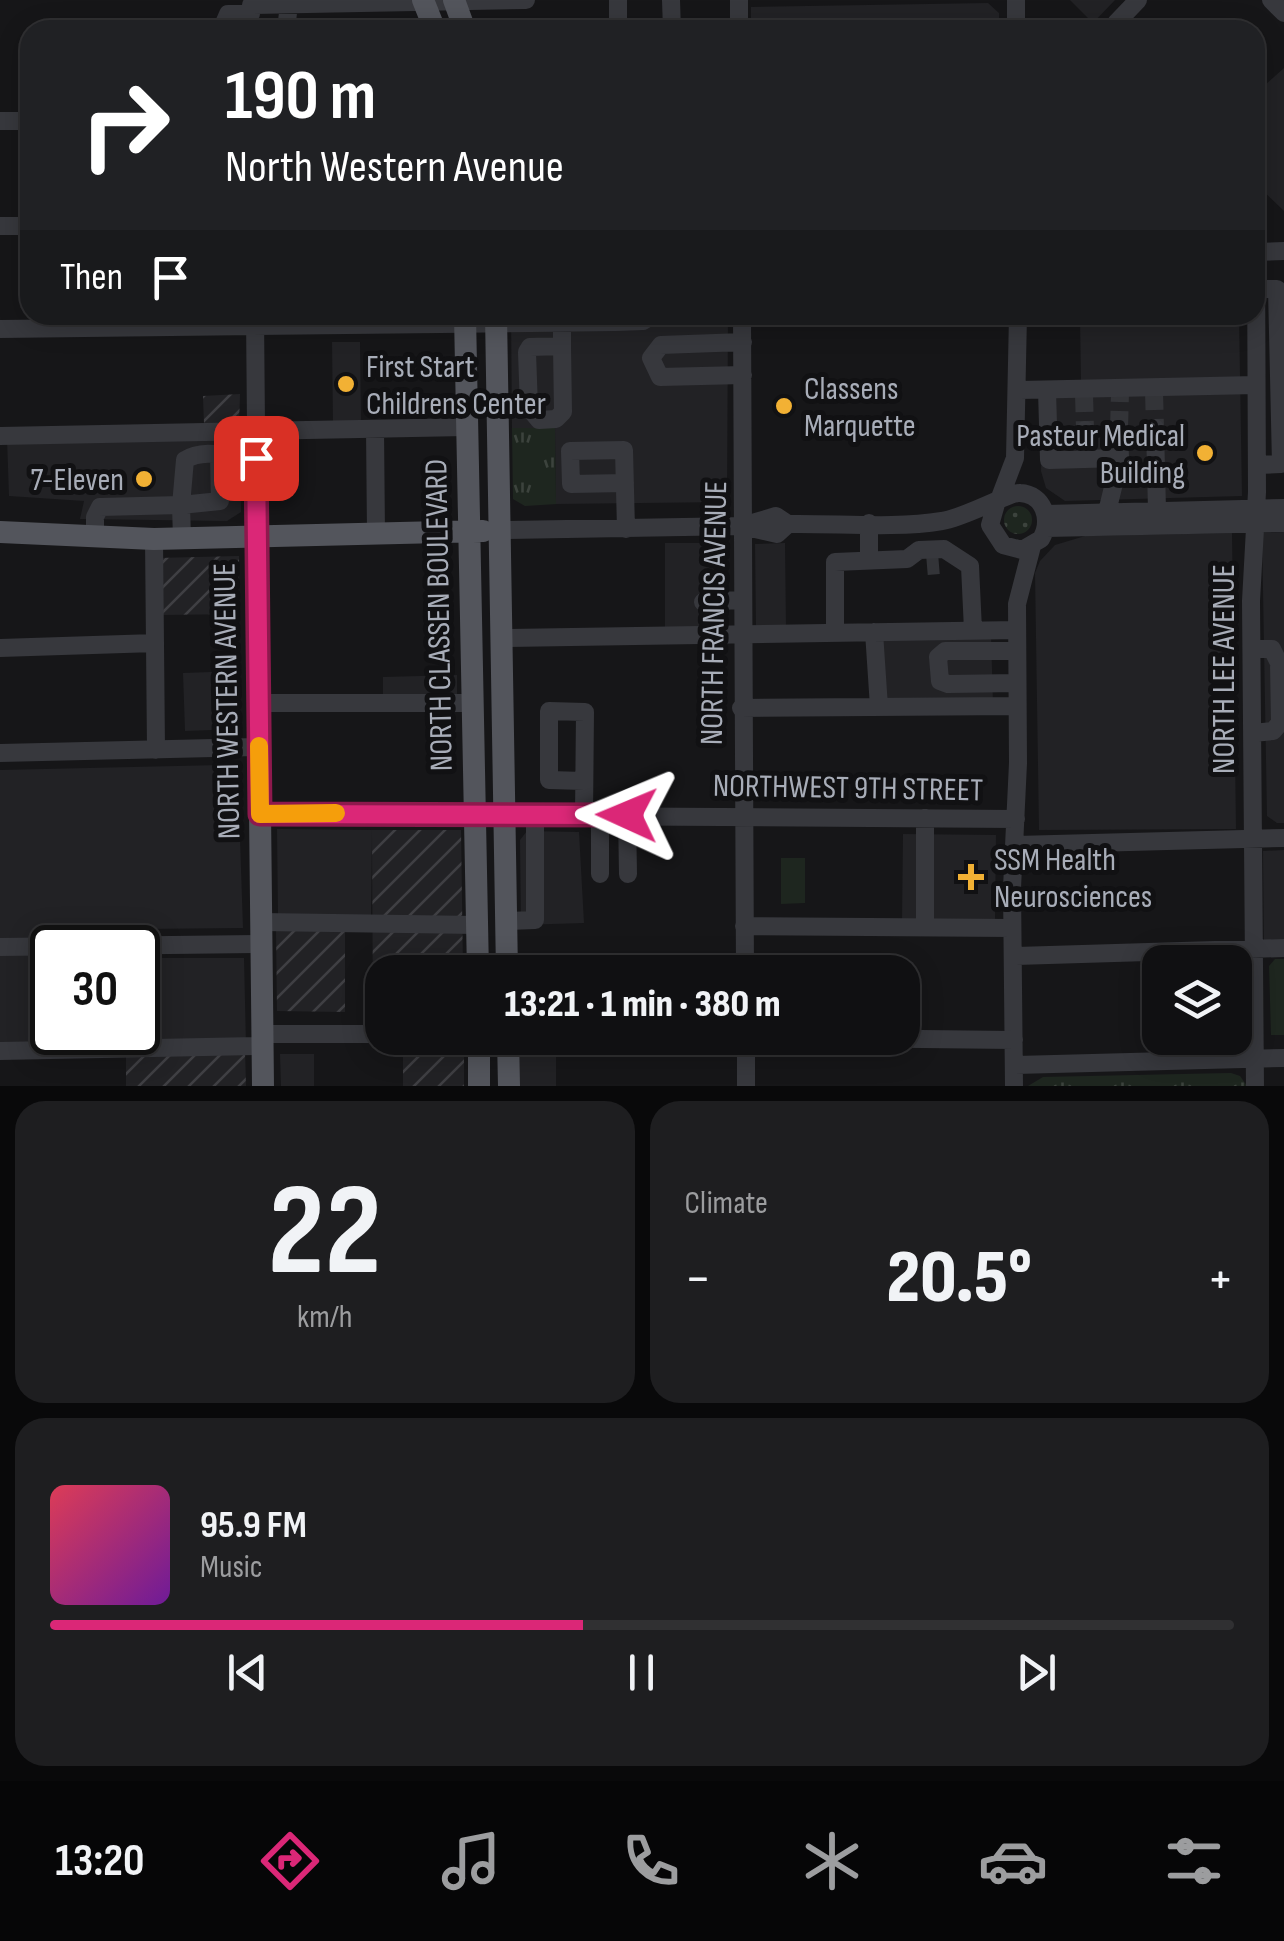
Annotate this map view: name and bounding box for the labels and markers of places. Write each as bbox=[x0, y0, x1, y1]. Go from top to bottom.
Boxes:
place label: First Start Childrens Center bbox=[366, 348, 546, 424]
place label: Classens Marquette bbox=[804, 370, 916, 446]
marker: First Start Childrens Center bbox=[335, 373, 357, 395]
marker: Classens Marquette bbox=[773, 395, 795, 417]
pin bbox=[214, 416, 299, 501]
place label: Pasteur Medical Building bbox=[1016, 417, 1185, 493]
marker: Pasteur Medical Building bbox=[1194, 442, 1216, 464]
place label: 7-Eleven bbox=[31, 461, 124, 500]
marker: 7-Eleven bbox=[133, 468, 155, 490]
place label: SSM Health Neurosciences bbox=[994, 841, 1152, 917]
marker: SSM Health Neurosciences bbox=[958, 864, 984, 890]

